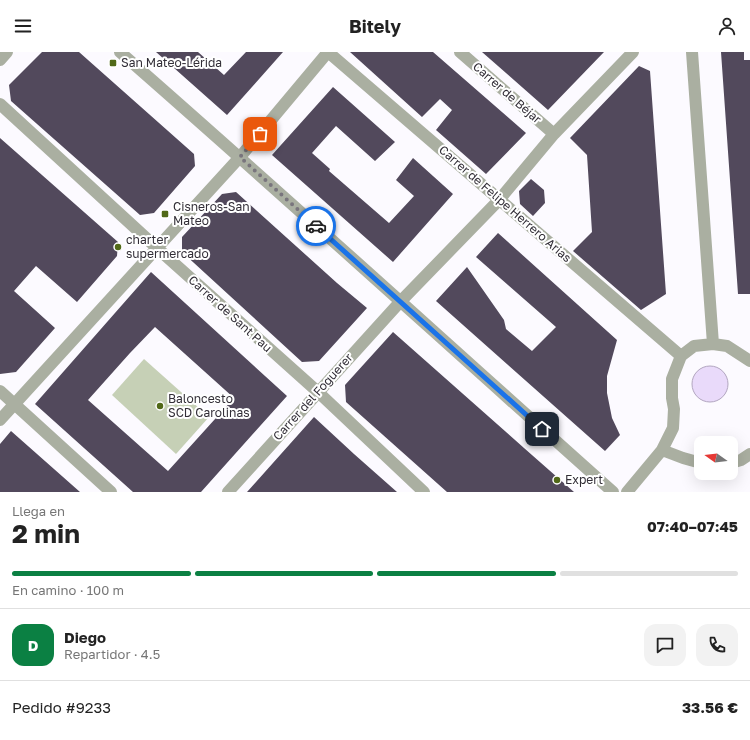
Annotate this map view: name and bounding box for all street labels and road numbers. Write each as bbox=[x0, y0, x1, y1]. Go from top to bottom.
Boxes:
street label: Carrer de Béjar bbox=[470, 59, 545, 127]
street label: Carrer de Felipe Herrero Arias bbox=[436, 142, 575, 265]
street label: Carrer de Sant Pau bbox=[185, 272, 275, 355]
street label: Carrer del Foguerer bbox=[270, 350, 356, 443]

